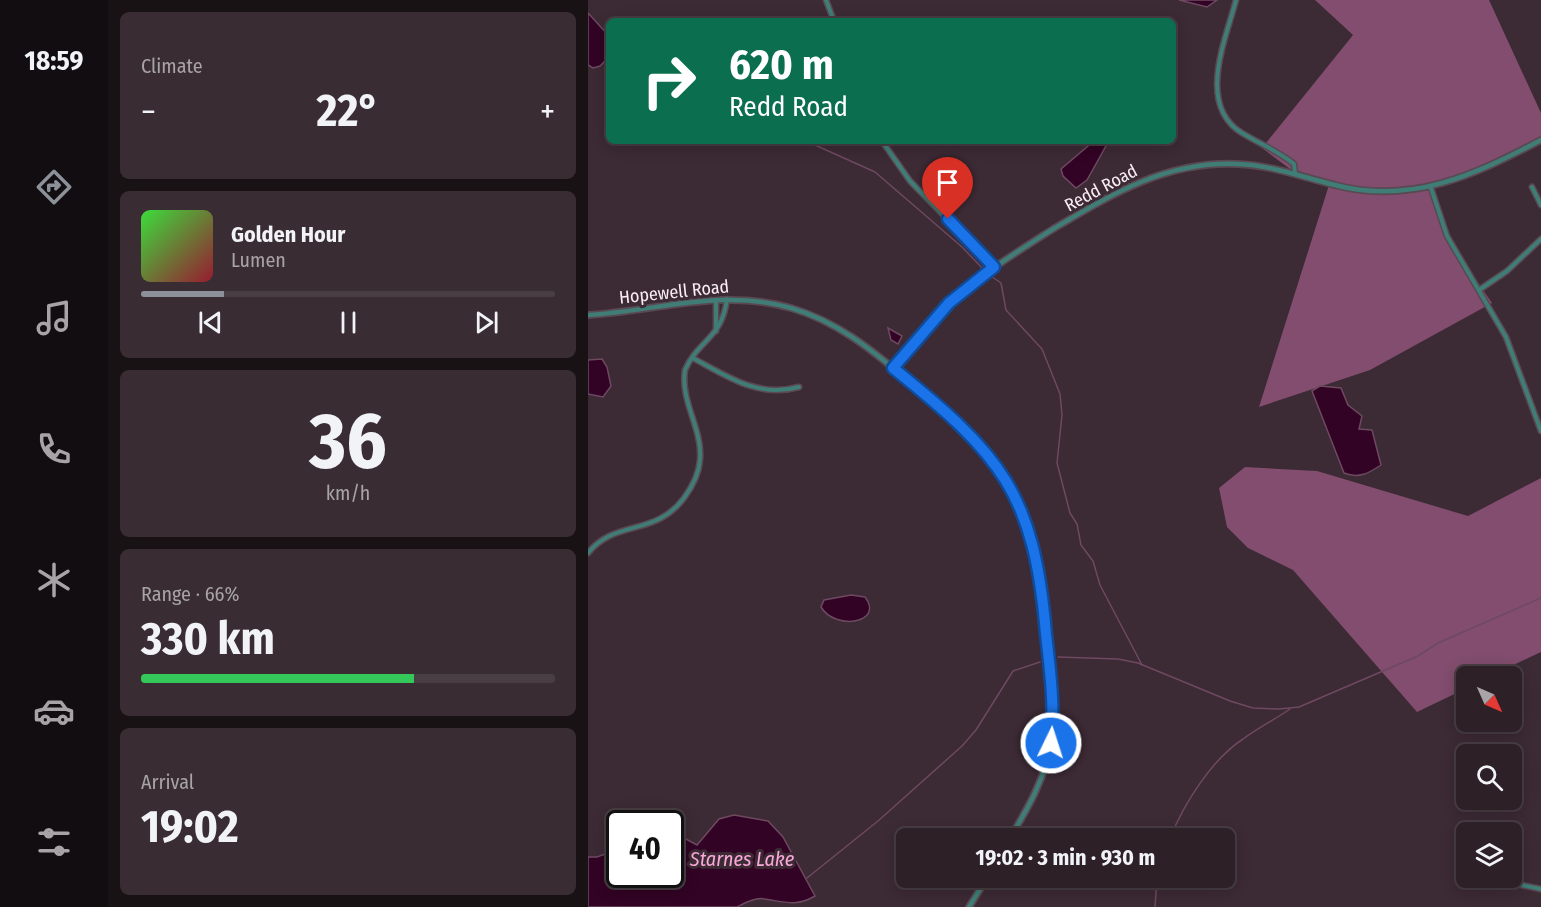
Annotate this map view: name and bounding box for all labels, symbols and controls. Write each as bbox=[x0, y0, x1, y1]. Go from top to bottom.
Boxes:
text: 620 m bbox=[729, 40, 834, 90]
icon: right bbox=[630, 42, 708, 120]
text: 18:59 bbox=[25, 45, 83, 77]
text: Climate bbox=[141, 54, 203, 78]
text: 22° bbox=[317, 84, 379, 138]
text: Redd Road bbox=[729, 91, 848, 123]
text: − bbox=[141, 92, 156, 132]
text: + bbox=[540, 92, 555, 132]
pin bbox=[922, 157, 973, 219]
street label: Redd Road bbox=[1061, 160, 1141, 216]
icon: directions bbox=[33, 166, 75, 208]
icon: arrive bbox=[931, 166, 964, 199]
text: Golden Hour bbox=[231, 221, 345, 248]
text: Lumen bbox=[231, 248, 286, 272]
street label: Hopewell Road bbox=[618, 275, 730, 309]
icon: music bbox=[33, 297, 75, 339]
icon: previous bbox=[194, 306, 227, 339]
icon: pause bbox=[332, 306, 365, 339]
icon: next bbox=[470, 306, 503, 339]
text: 36 bbox=[309, 395, 387, 489]
icon: phone bbox=[33, 428, 75, 470]
text: km/h bbox=[326, 481, 370, 505]
icon: climate bbox=[33, 559, 75, 601]
text: Range · 66% bbox=[141, 582, 239, 606]
text: 330 km bbox=[141, 612, 275, 666]
north arrow bbox=[1456, 666, 1522, 732]
map controls bbox=[1456, 666, 1522, 888]
icon: car bbox=[33, 690, 75, 732]
position arrow bbox=[1019, 711, 1083, 775]
button: search bbox=[1456, 744, 1522, 810]
text: Arrival bbox=[141, 770, 194, 794]
text: 19:02 bbox=[141, 800, 239, 854]
speed limit sign: 40 bbox=[606, 810, 684, 888]
icon: filters bbox=[33, 821, 75, 863]
button: layers bbox=[1456, 822, 1522, 888]
text: 19:02 · 3 min · 930 m bbox=[976, 844, 1155, 871]
water label: Starnes Lake bbox=[689, 847, 795, 871]

